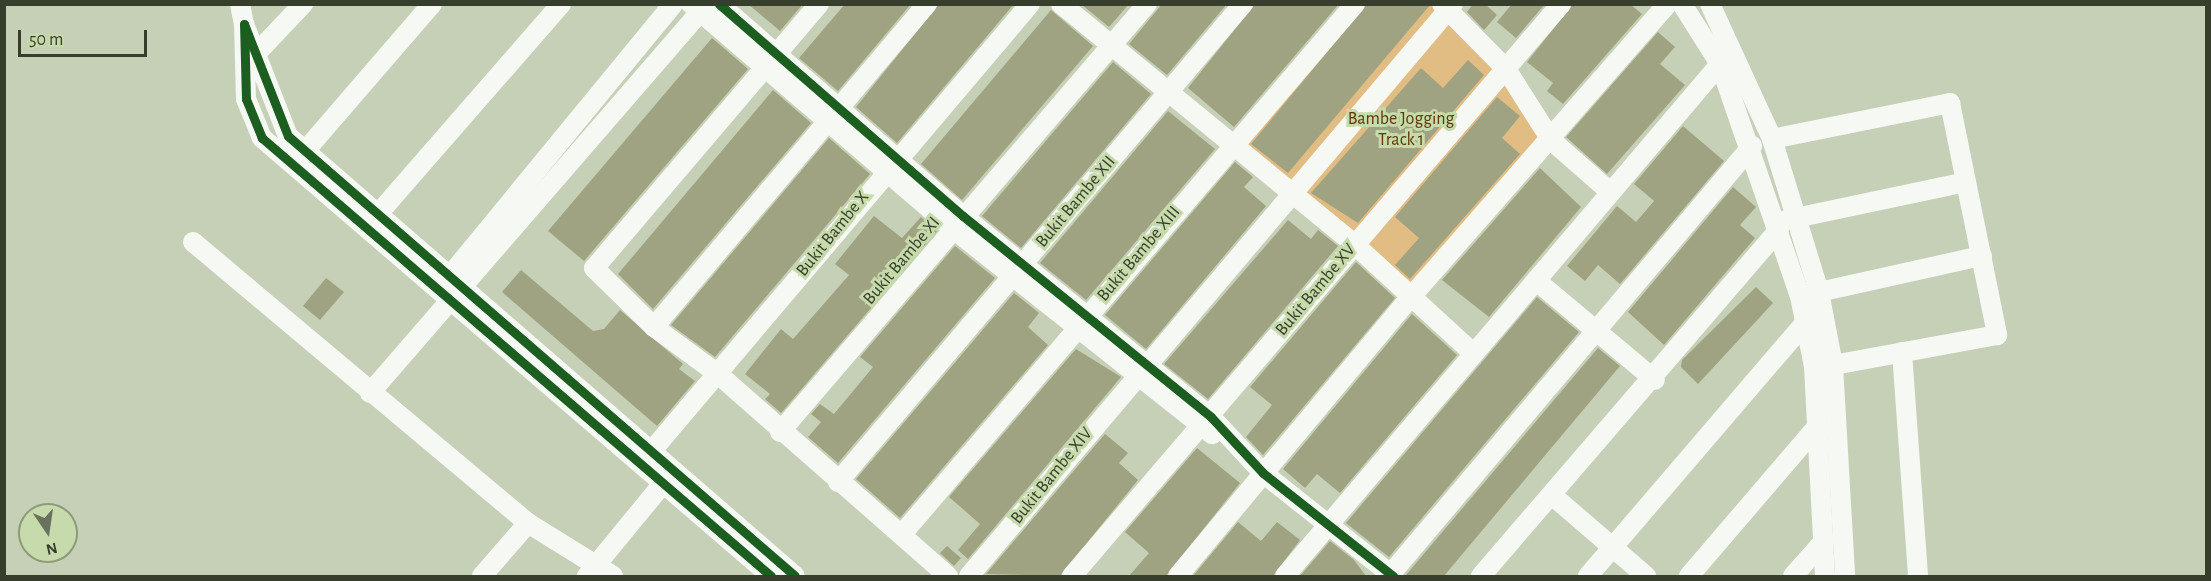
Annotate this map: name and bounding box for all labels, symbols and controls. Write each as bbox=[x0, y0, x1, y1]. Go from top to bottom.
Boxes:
scale bar bbox=[21, 18, 150, 56]
text: 50 m bbox=[29, 31, 63, 49]
park label: Bambe Jogging Track 1 bbox=[1348, 109, 1454, 152]
street label: Bukit Bambe XII bbox=[1031, 152, 1121, 252]
street label: Bukit Bambe X bbox=[792, 187, 874, 281]
street label: Bukit Bambe XIII bbox=[1093, 202, 1185, 306]
street label: Bukit Bambe XI bbox=[859, 213, 945, 309]
street label: Bukit Bambe XV bbox=[1271, 240, 1361, 340]
street label: Bukit Bambe XIV bbox=[1006, 423, 1098, 529]
north arrow bbox=[18, 503, 78, 563]
text: N bbox=[44, 540, 59, 558]

